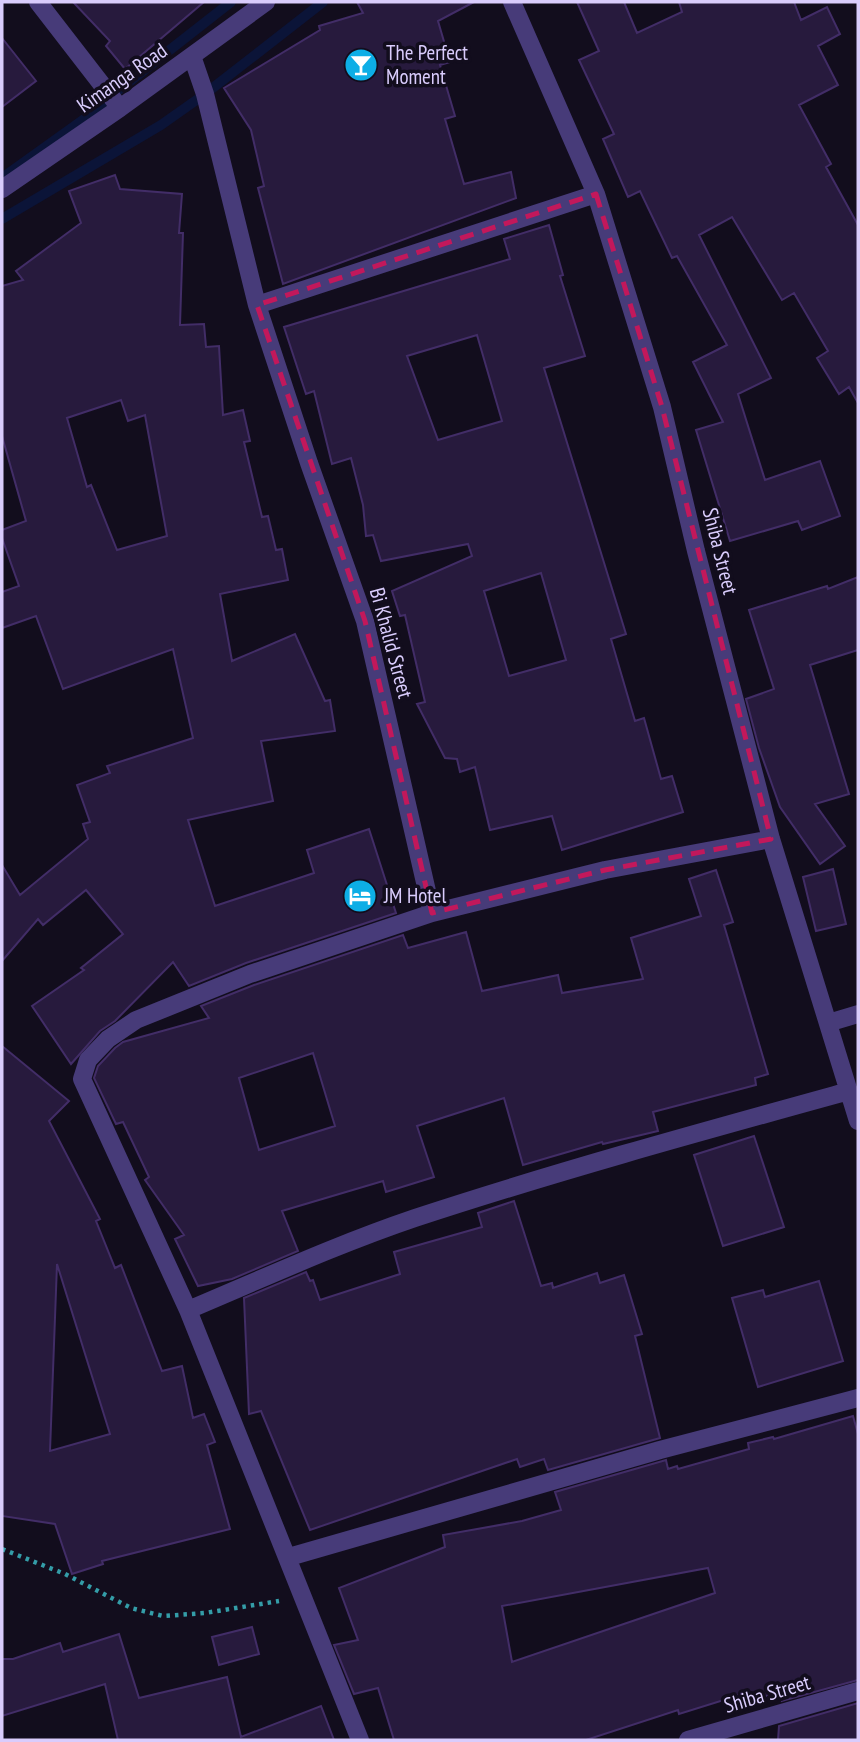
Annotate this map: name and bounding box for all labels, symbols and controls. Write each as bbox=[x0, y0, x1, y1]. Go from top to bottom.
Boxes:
street label: Kimanga Road bbox=[71, 37, 172, 118]
place label: The Perfect Moment bbox=[386, 39, 468, 90]
bar icon: The Perfect Moment bbox=[342, 46, 380, 84]
street label: Shiba Street bbox=[697, 505, 744, 597]
street label: Bi Khalid Street bbox=[364, 585, 419, 701]
hotel icon: JM Hotel bbox=[341, 877, 379, 915]
place label: JM Hotel bbox=[383, 882, 446, 909]
street label: Shiba Street bbox=[721, 1668, 813, 1719]

